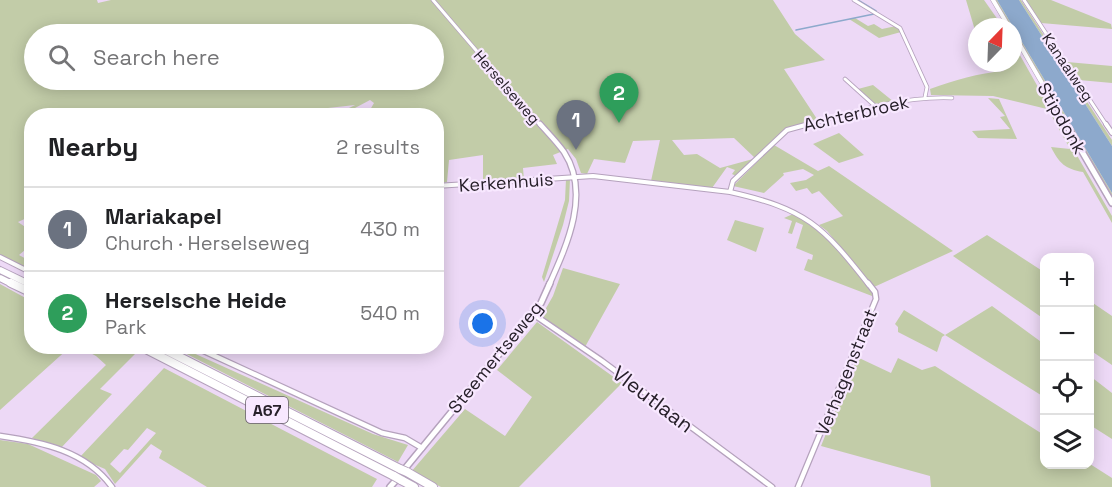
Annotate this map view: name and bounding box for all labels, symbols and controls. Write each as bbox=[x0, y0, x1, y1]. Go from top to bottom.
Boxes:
north arrow bbox=[968, 18, 1022, 72]
search box bbox=[24, 24, 444, 90]
street label: Kanaalweg bbox=[1038, 29, 1098, 105]
icon: search bbox=[45, 41, 78, 74]
text: Search here bbox=[93, 43, 220, 71]
street label: Herselseweg bbox=[470, 46, 544, 128]
pin: 2 bbox=[600, 74, 638, 123]
street label: Stipdonk bbox=[1032, 78, 1092, 158]
street label: Achterbroek bbox=[801, 90, 911, 136]
pin: 1 bbox=[556, 100, 596, 150]
text: Nearby bbox=[48, 130, 138, 164]
text: 2 results bbox=[336, 134, 420, 160]
street label: Kerkenhuis bbox=[458, 167, 554, 197]
text: Mariakapel bbox=[105, 202, 222, 230]
text: 1 bbox=[63, 216, 72, 242]
text: 430 m bbox=[360, 216, 420, 242]
text: Church · Herselseweg bbox=[105, 230, 310, 256]
map controls bbox=[1040, 253, 1094, 469]
button: + bbox=[1040, 253, 1094, 307]
text: Herselsche Heide bbox=[105, 286, 287, 314]
street label: Steemertseweg bbox=[443, 296, 547, 418]
text: 2 bbox=[62, 300, 73, 326]
text: 540 m bbox=[360, 300, 420, 326]
street label: Verhagenstraat bbox=[810, 305, 882, 439]
button: − bbox=[1040, 307, 1094, 361]
your location bbox=[468, 309, 497, 338]
text: Park bbox=[105, 314, 147, 340]
street label: Vleutlaan bbox=[607, 360, 699, 438]
button: locate bbox=[1040, 361, 1094, 415]
road number: A67 bbox=[246, 397, 288, 423]
button: layers bbox=[1040, 415, 1094, 469]

